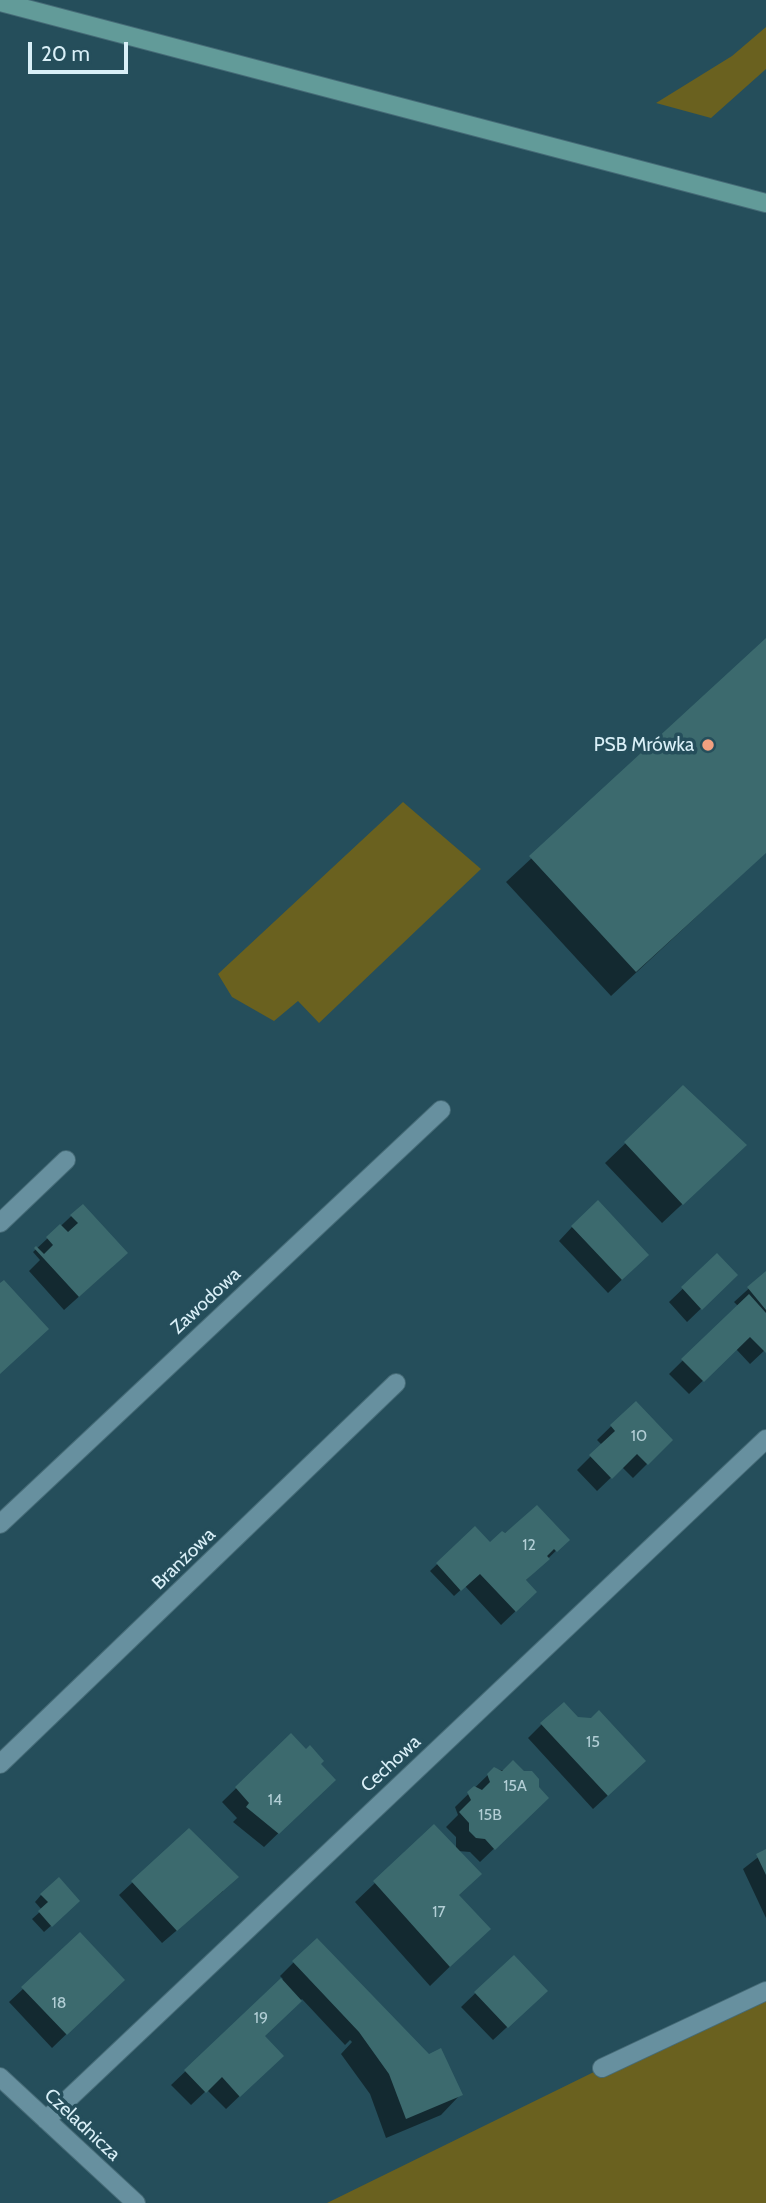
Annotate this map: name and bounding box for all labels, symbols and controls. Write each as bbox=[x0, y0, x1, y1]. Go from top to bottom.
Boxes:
scale bar bbox=[32, 28, 131, 72]
text: 20 m bbox=[41, 41, 90, 66]
place label: PSB Mrówka bbox=[594, 734, 694, 756]
marker: PSB Mrówka bbox=[700, 737, 716, 753]
street label: Zawodowa bbox=[166, 1263, 246, 1339]
house number: 10 bbox=[631, 1426, 647, 1446]
street label: Branżowa bbox=[148, 1523, 220, 1595]
house number: 12 bbox=[522, 1535, 536, 1555]
street label: Cechowa bbox=[356, 1731, 426, 1797]
house number: 15 bbox=[586, 1732, 600, 1752]
house number: 15A bbox=[503, 1776, 527, 1796]
house number: 14 bbox=[268, 1790, 282, 1810]
house number: 15B bbox=[478, 1805, 502, 1825]
house number: 17 bbox=[432, 1902, 446, 1922]
house number: 18 bbox=[52, 1993, 66, 2013]
house number: 19 bbox=[254, 2008, 268, 2028]
street label: Czeladnicza bbox=[39, 2084, 125, 2166]

